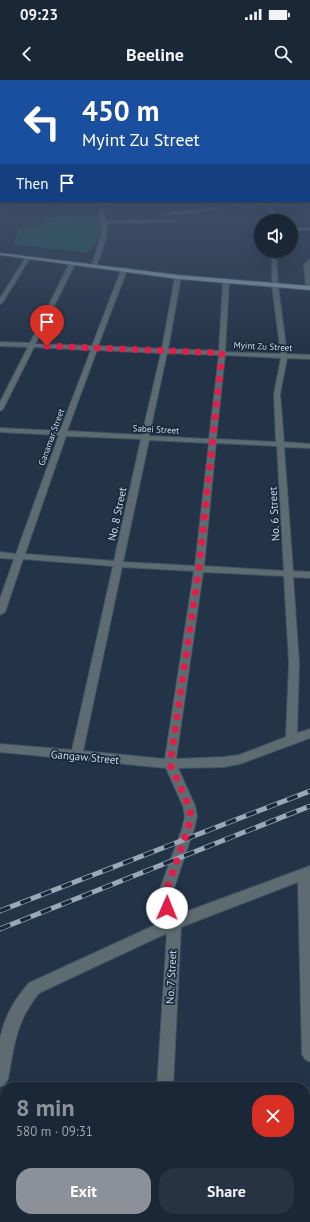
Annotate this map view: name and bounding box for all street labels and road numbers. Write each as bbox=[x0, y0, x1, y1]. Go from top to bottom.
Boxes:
street label: Myint Zu Street bbox=[233, 339, 293, 353]
street label: Ganamar Street bbox=[36, 407, 66, 467]
street label: Sabei Street bbox=[133, 422, 179, 436]
street label: No. 8 Street bbox=[104, 486, 130, 542]
street label: No. 6 Street bbox=[266, 486, 282, 542]
street label: Gangaw Street bbox=[50, 747, 120, 767]
street label: No. 7 Street bbox=[163, 949, 179, 1004]

